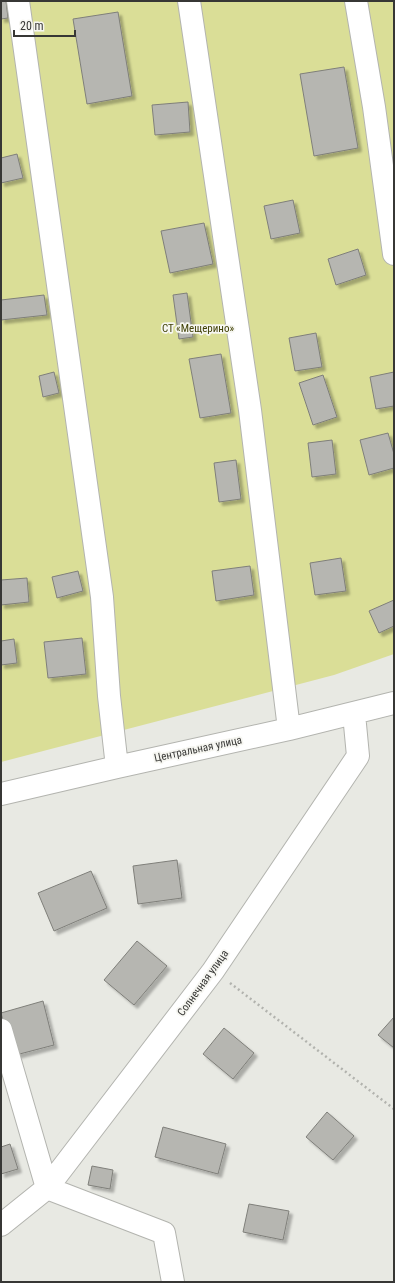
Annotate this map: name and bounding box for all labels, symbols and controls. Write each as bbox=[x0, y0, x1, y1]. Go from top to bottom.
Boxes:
scale bar bbox=[14, 12, 75, 38]
text: 20 m bbox=[20, 19, 44, 33]
park label: СТ «Мещерино» bbox=[162, 322, 234, 335]
street label: Центральная улица bbox=[153, 733, 243, 765]
street label: Солнечная улица bbox=[175, 947, 231, 1019]

